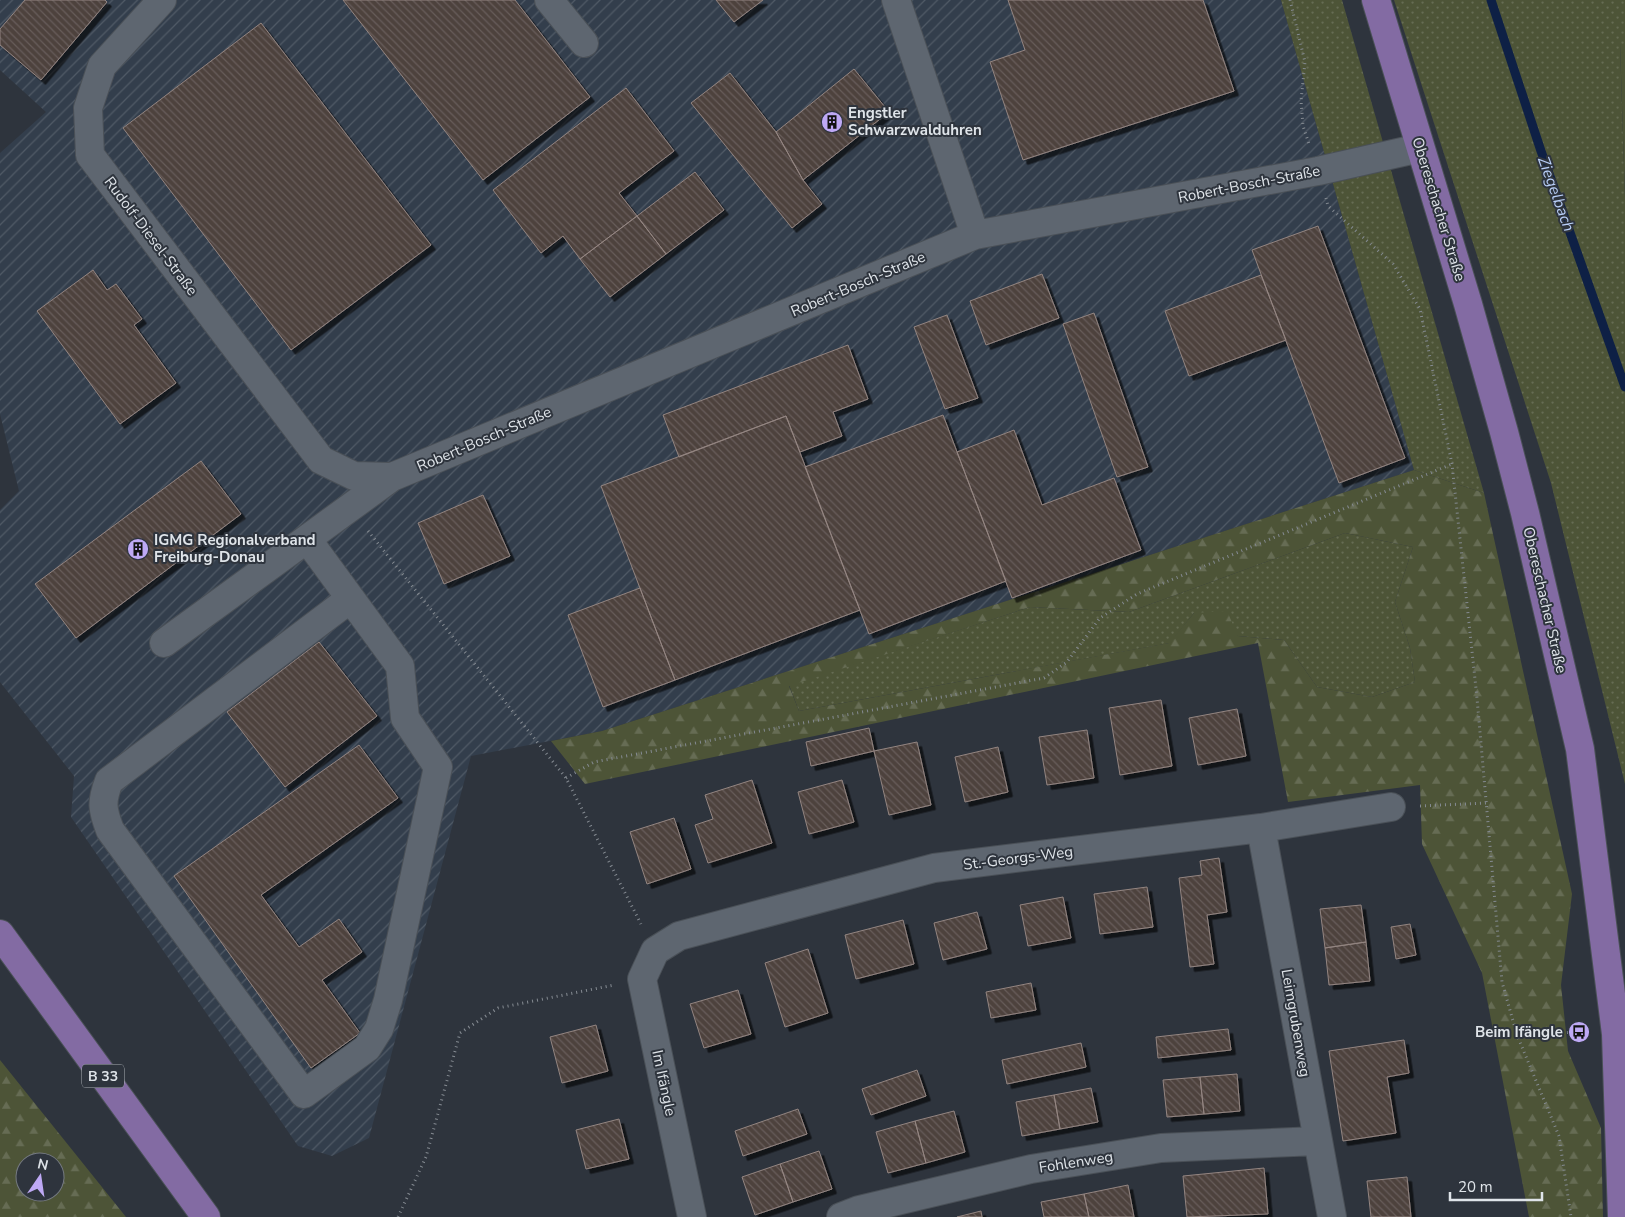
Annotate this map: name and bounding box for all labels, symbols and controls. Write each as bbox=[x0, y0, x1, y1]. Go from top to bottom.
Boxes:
place label: Engstler Schwarzwalduhren bbox=[848, 103, 982, 140]
building icon: Engstler Schwarzwalduhren bbox=[820, 110, 844, 134]
street label: Obereschacher Straße bbox=[1408, 135, 1470, 284]
water label: Ziegelbach bbox=[1532, 153, 1580, 235]
street label: Robert-Bosch-Straße bbox=[1176, 160, 1322, 208]
street label: Rudolf-Diesel-Straße bbox=[100, 172, 202, 300]
street label: Robert-Bosch-Straße bbox=[788, 247, 928, 321]
street label: Robert-Bosch-Straße bbox=[414, 402, 554, 476]
street label: Obereschacher Straße bbox=[1518, 525, 1572, 675]
place label: IGMG Regionalverband Freiburg-Donau bbox=[154, 530, 315, 567]
building icon: IGMG Regionalverband Freiburg-Donau bbox=[126, 537, 150, 561]
street label: St.-Georgs-Weg bbox=[962, 841, 1074, 875]
street label: Leimgrubenweg bbox=[1277, 967, 1315, 1079]
bus stop icon: Beim Ifängle bbox=[1567, 1020, 1591, 1044]
place label: Beim Ifängle bbox=[1475, 1022, 1563, 1042]
street label: Im Ifängle bbox=[647, 1048, 681, 1118]
road number: B 33 bbox=[82, 1064, 124, 1088]
street label: Fohlenweg bbox=[1037, 1146, 1115, 1178]
north arrow bbox=[15, 1152, 65, 1202]
text: N bbox=[36, 1154, 50, 1175]
scale bar bbox=[1450, 1170, 1542, 1202]
text: 20 m bbox=[1458, 1177, 1493, 1197]

